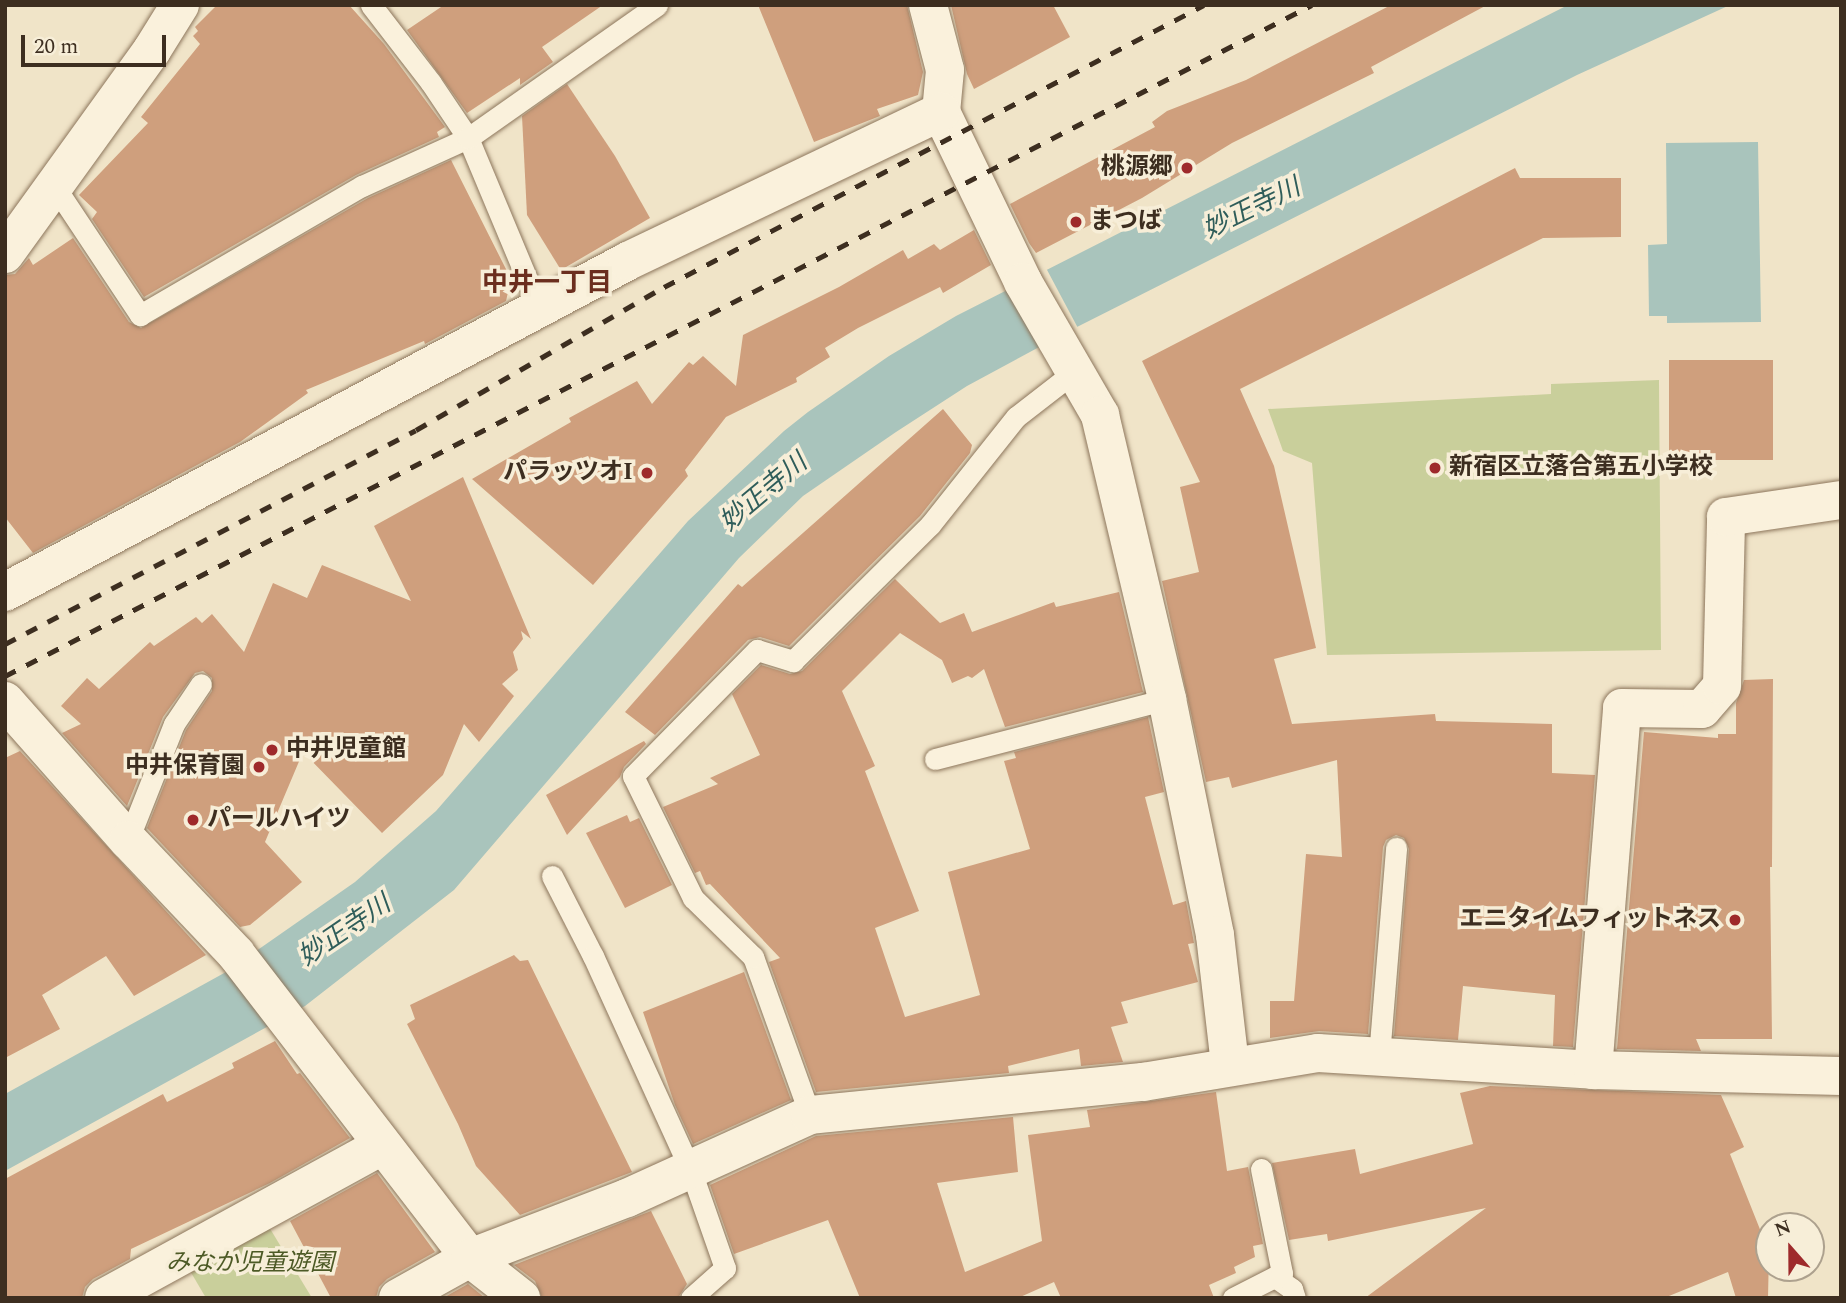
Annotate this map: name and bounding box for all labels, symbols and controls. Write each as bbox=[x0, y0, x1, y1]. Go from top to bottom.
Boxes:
scale bar bbox=[24, 21, 170, 65]
text: 20 m bbox=[34, 31, 78, 63]
place label: 桃源郷 bbox=[1101, 154, 1173, 182]
marker: 桃源郷 bbox=[1179, 160, 1195, 176]
water label: 妙正寺川 bbox=[1198, 172, 1306, 246]
place label: まつば bbox=[1090, 208, 1162, 236]
marker: まつば bbox=[1068, 214, 1084, 230]
district label: 中井一丁目 bbox=[482, 268, 612, 300]
water label: 妙正寺川 bbox=[714, 448, 814, 538]
place label: 新宿区立落合第五小学校 bbox=[1449, 454, 1713, 482]
place label: パラッツオI bbox=[503, 459, 633, 487]
marker: 新宿区立落合第五小学校 bbox=[1427, 460, 1443, 476]
marker: パラッツオI bbox=[639, 465, 655, 481]
place label: 中井児童館 bbox=[286, 736, 406, 764]
marker: 中井児童館 bbox=[264, 742, 280, 758]
place label: 中井保育園 bbox=[125, 753, 245, 781]
marker: 中井保育園 bbox=[251, 759, 267, 775]
place label: パールハイツ bbox=[207, 806, 351, 834]
marker: パールハイツ bbox=[185, 812, 201, 828]
water label: 妙正寺川 bbox=[293, 889, 397, 973]
place label: エニタイムフィットネス bbox=[1457, 906, 1721, 934]
marker: エニタイムフィットネス bbox=[1727, 912, 1743, 928]
north arrow bbox=[1755, 1212, 1825, 1282]
text: N bbox=[1771, 1212, 1795, 1245]
park label: みなか児童遊園 bbox=[166, 1250, 334, 1278]

